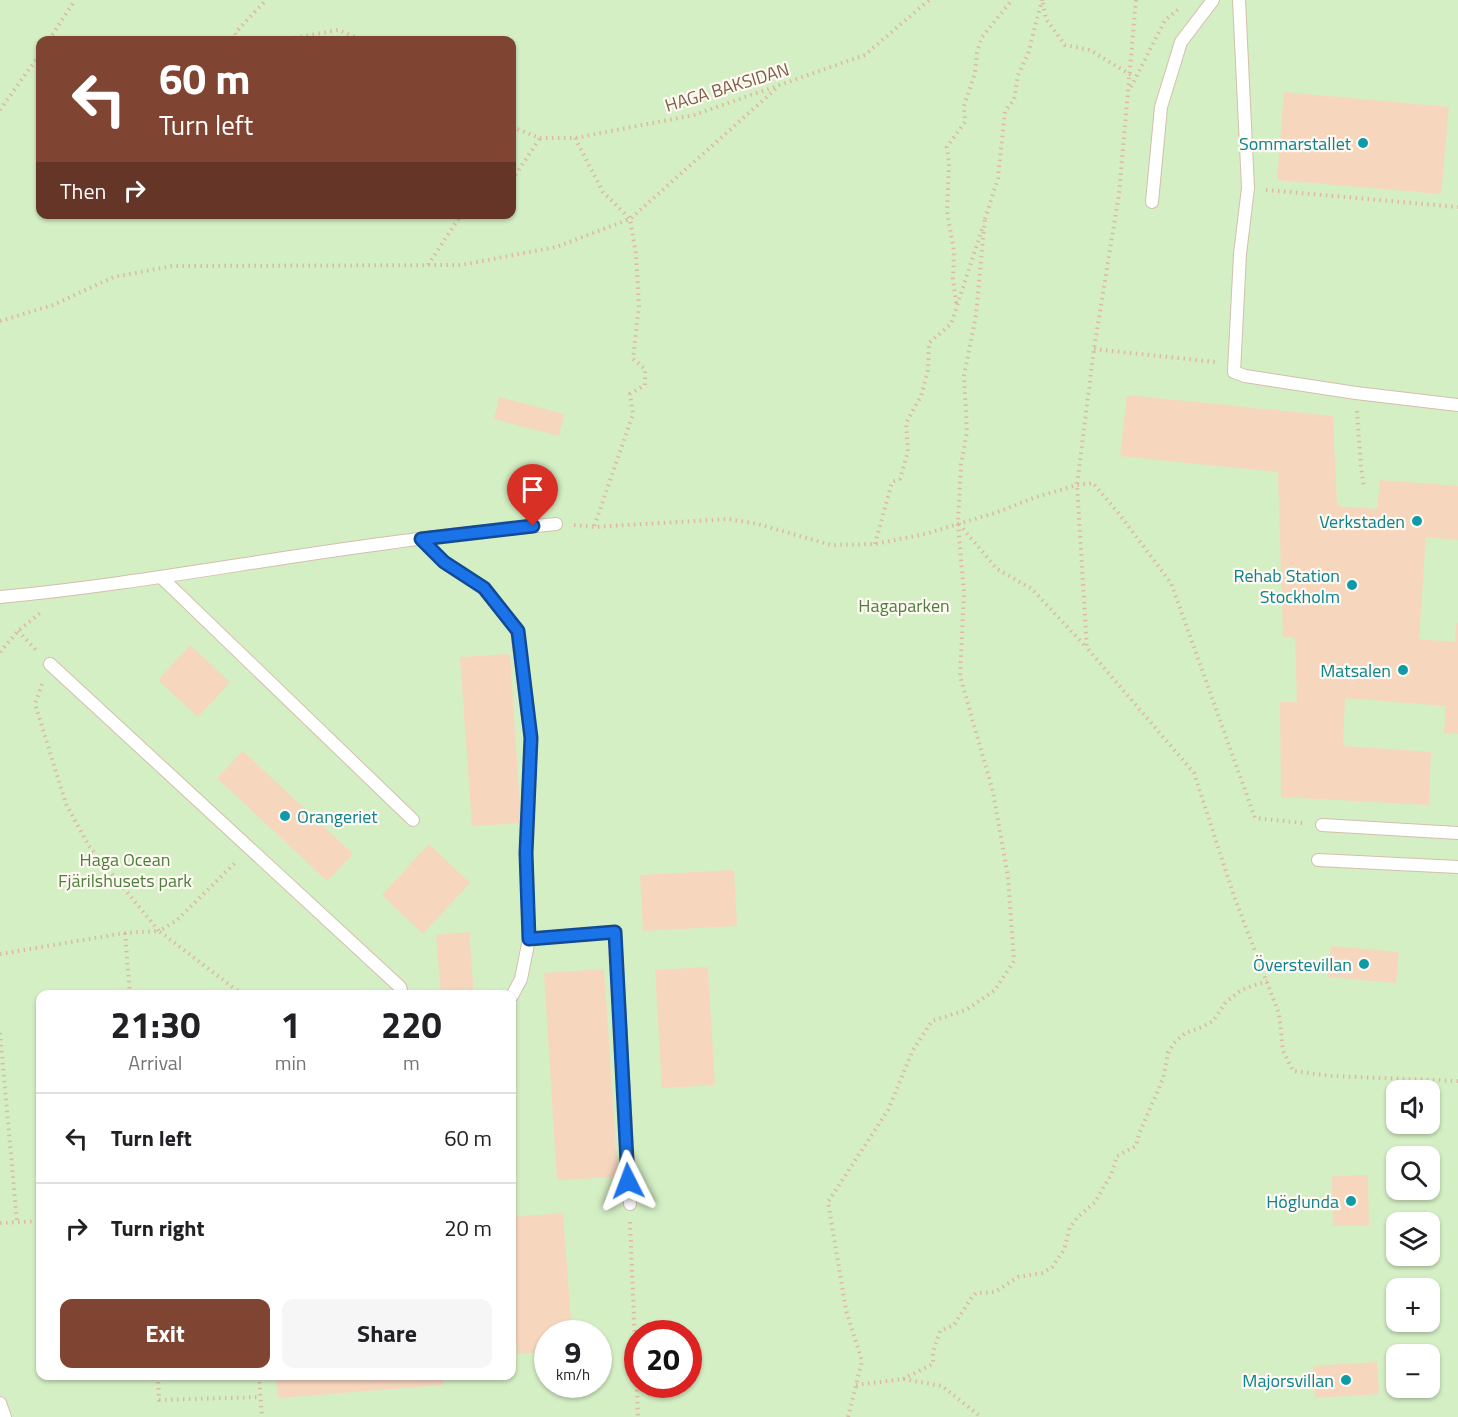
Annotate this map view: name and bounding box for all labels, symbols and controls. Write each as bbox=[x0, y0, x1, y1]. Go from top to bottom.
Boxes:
text: 60 m bbox=[159, 46, 251, 110]
street label: HAGA BAKSIDAN bbox=[661, 55, 793, 119]
icon: left bbox=[60, 60, 138, 138]
text: Turn left bbox=[159, 104, 253, 145]
place label: Sommarstallet bbox=[1239, 130, 1352, 157]
marker: Sommarstallet bbox=[1356, 136, 1370, 150]
text: Then bbox=[60, 174, 106, 208]
icon: right bbox=[118, 174, 151, 207]
pin bbox=[507, 464, 558, 526]
icon: arrive bbox=[516, 473, 549, 506]
place label: Verkstaden bbox=[1319, 508, 1405, 535]
marker: Verkstaden bbox=[1410, 514, 1424, 528]
place label: Rehab Station Stockholm bbox=[1234, 562, 1340, 610]
marker: Rehab Station Stockholm bbox=[1345, 578, 1359, 592]
park label: Hagaparken bbox=[858, 592, 950, 619]
place label: Matsalen bbox=[1320, 657, 1391, 684]
marker: Matsalen bbox=[1396, 663, 1410, 677]
place label: Orangeriet bbox=[297, 803, 378, 830]
marker: Orangeriet bbox=[278, 809, 292, 823]
park label: Haga Ocean Fjärilshusets park bbox=[58, 846, 192, 894]
place label: Överstevillan bbox=[1253, 951, 1352, 978]
marker: Överstevillan bbox=[1357, 957, 1371, 971]
text: 21:30 bbox=[110, 997, 200, 1052]
text: 1 bbox=[281, 997, 301, 1052]
text: 220 bbox=[381, 997, 442, 1052]
text: Arrival bbox=[128, 1047, 183, 1078]
text: min bbox=[275, 1047, 307, 1078]
text: m bbox=[403, 1047, 420, 1078]
map controls bbox=[1386, 1080, 1440, 1398]
button: sound bbox=[1386, 1080, 1440, 1134]
text: Turn left bbox=[111, 1121, 192, 1155]
text: 60 m bbox=[444, 1121, 492, 1155]
icon: left bbox=[60, 1122, 93, 1155]
button: search bbox=[1386, 1146, 1440, 1200]
position arrow bbox=[596, 1149, 660, 1213]
place label: Höglunda bbox=[1266, 1188, 1339, 1215]
marker: Höglunda bbox=[1344, 1194, 1358, 1208]
text: Turn right bbox=[111, 1211, 205, 1245]
text: 20 m bbox=[444, 1211, 492, 1245]
icon: right bbox=[60, 1212, 93, 1245]
button: layers bbox=[1386, 1212, 1440, 1266]
button: + bbox=[1386, 1278, 1440, 1332]
button: Exit bbox=[60, 1299, 270, 1368]
button: Share bbox=[282, 1299, 492, 1368]
speed limit sign: 20 bbox=[624, 1320, 702, 1398]
text: 9 bbox=[565, 1329, 581, 1375]
button: − bbox=[1386, 1344, 1440, 1398]
text: km/h bbox=[556, 1363, 590, 1386]
place label: Majorsvillan bbox=[1242, 1367, 1334, 1394]
marker: Majorsvillan bbox=[1339, 1373, 1353, 1387]

